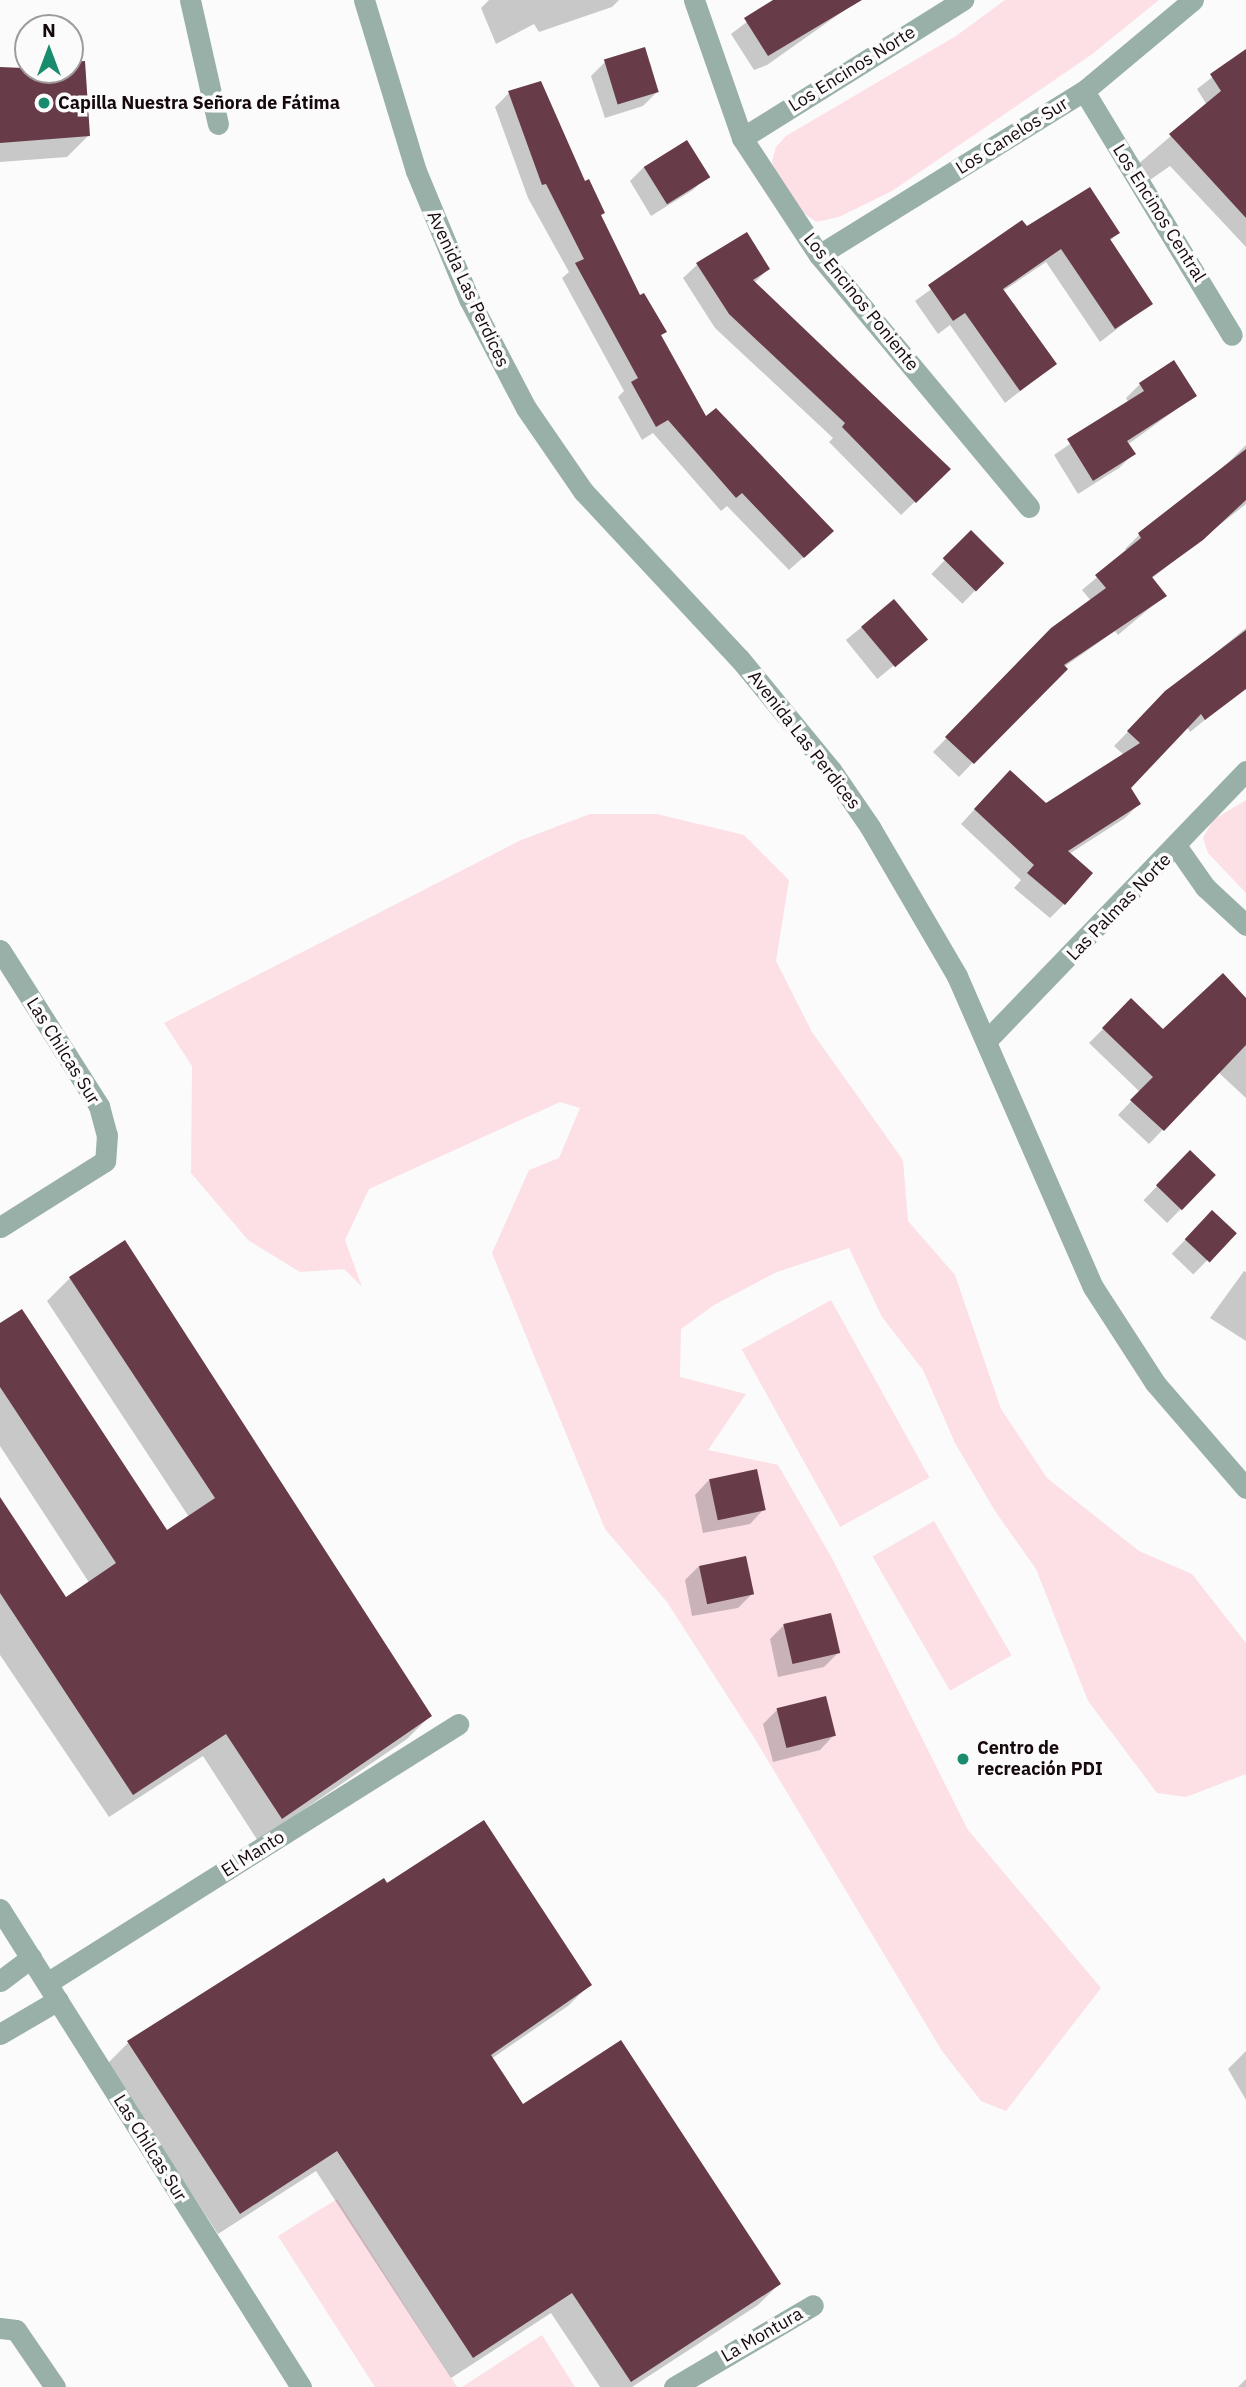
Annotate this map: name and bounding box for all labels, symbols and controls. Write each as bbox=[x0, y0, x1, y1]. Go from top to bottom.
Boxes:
north arrow bbox=[14, 14, 84, 84]
text: N bbox=[42, 18, 56, 42]
street label: Los Encinos Norte bbox=[785, 21, 919, 117]
place label: Capilla Nuestra Señora de Fátima bbox=[58, 92, 340, 114]
street label: Los Canelos Sur bbox=[952, 93, 1072, 179]
marker: Capilla Nuestra Señora de Fátima bbox=[36, 95, 52, 111]
street label: Los Encinos Central bbox=[1108, 140, 1210, 286]
street label: Avenida Las Perdices bbox=[422, 207, 514, 371]
street label: Los Encinos Poniente bbox=[799, 229, 923, 375]
street label: Avenida Las Perdices bbox=[743, 666, 865, 814]
street label: Las Palmas Norte bbox=[1062, 849, 1176, 965]
street label: Las Chilcas Sur bbox=[22, 994, 104, 1108]
place label: Centro de recreación PDI bbox=[977, 1738, 1103, 1780]
marker: Centro de recreación PDI bbox=[955, 1751, 971, 1767]
street label: El Manto bbox=[217, 1826, 289, 1882]
street label: Las Chilcas Sur bbox=[109, 2091, 191, 2205]
street label: La Montura bbox=[717, 2303, 807, 2367]

